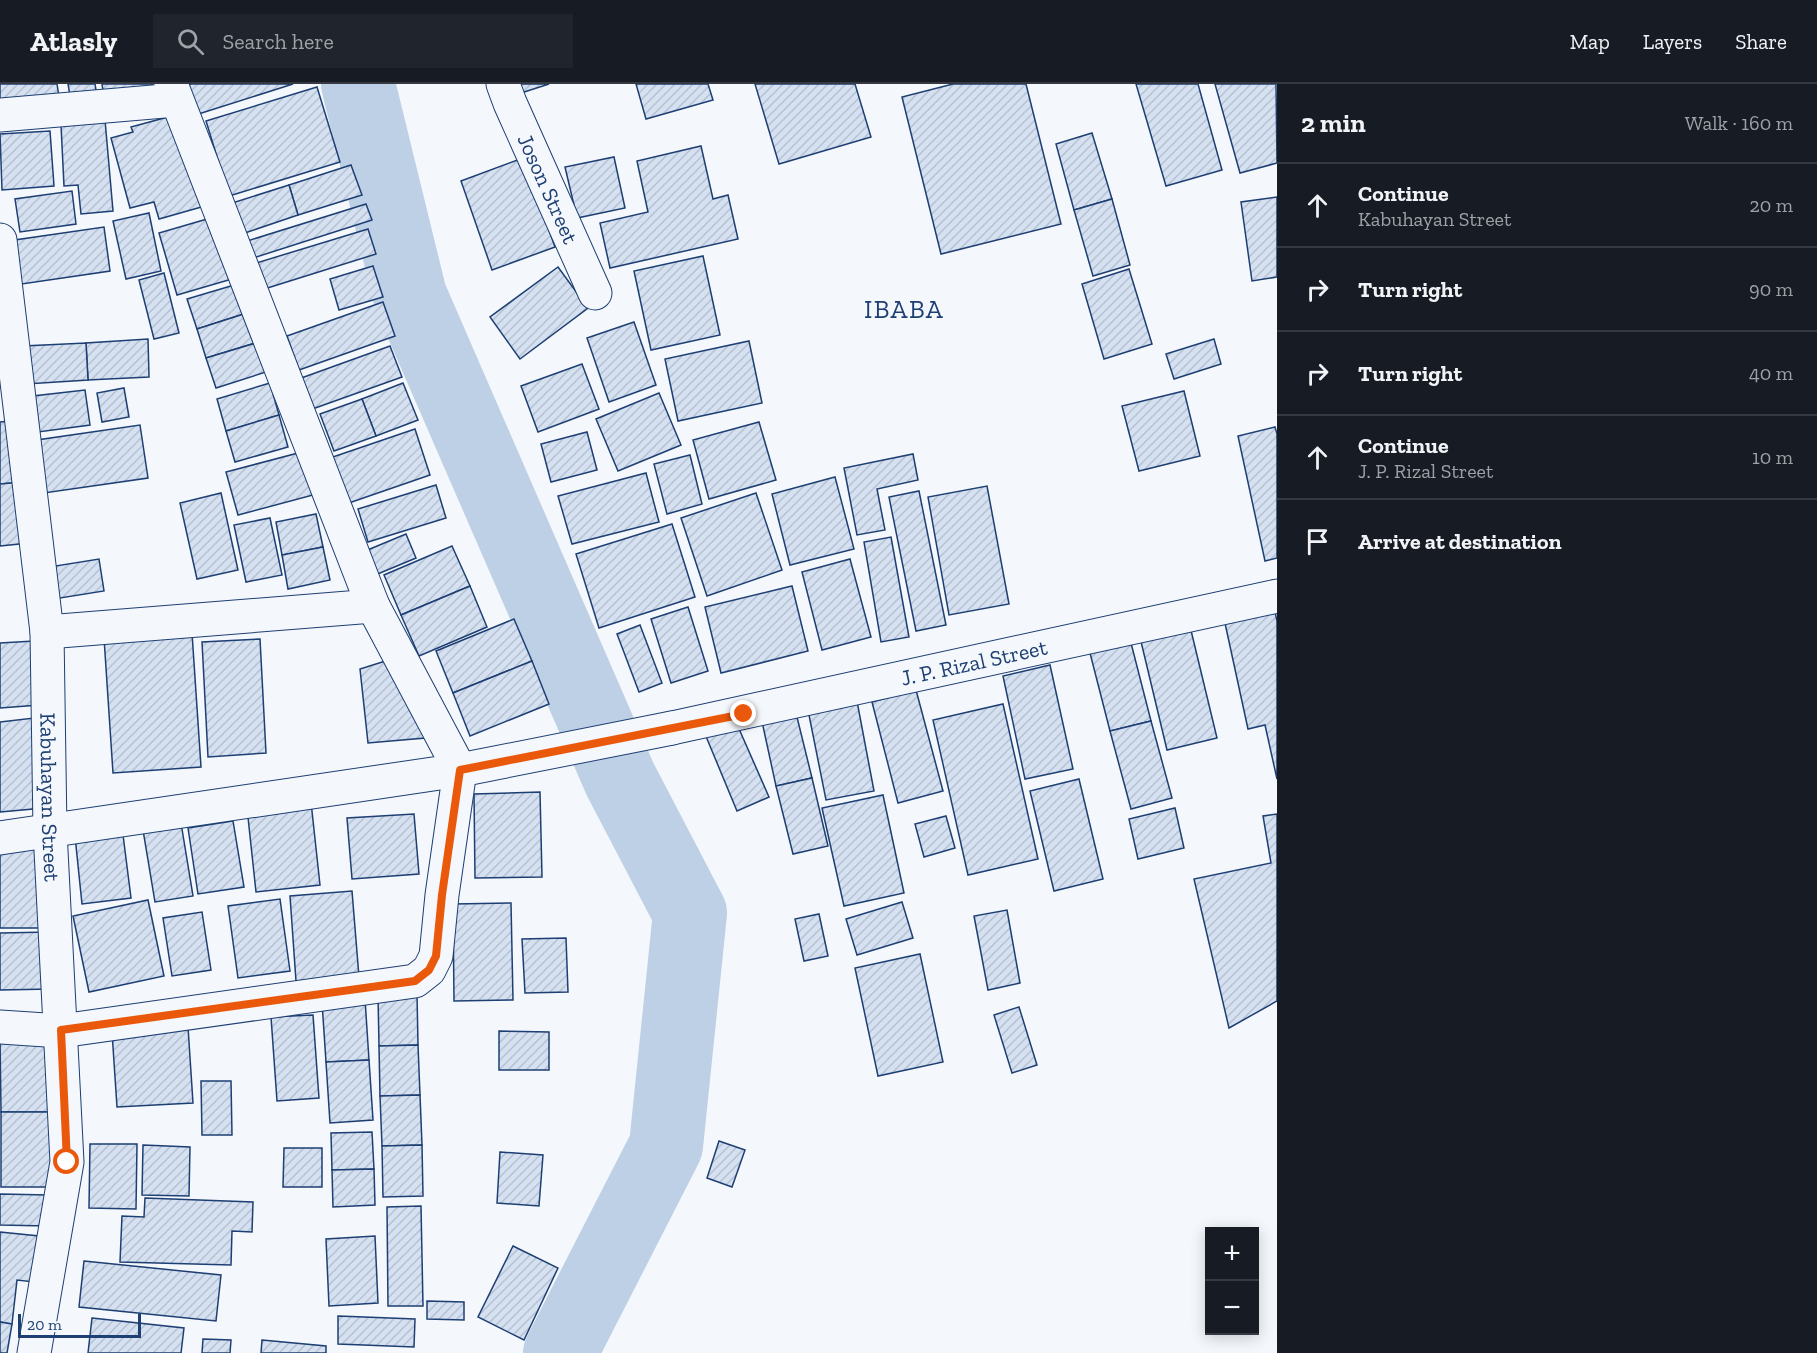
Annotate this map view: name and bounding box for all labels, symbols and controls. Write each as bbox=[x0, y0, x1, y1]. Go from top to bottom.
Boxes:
search box bbox=[153, 14, 573, 68]
text: Atlasly bbox=[30, 25, 117, 58]
icon: search bbox=[174, 25, 207, 58]
text: Search here bbox=[222, 28, 334, 55]
text: Map bbox=[1570, 29, 1610, 54]
text: Layers bbox=[1643, 29, 1702, 54]
text: Share bbox=[1735, 29, 1787, 54]
text: 2 min bbox=[1301, 107, 1366, 139]
text: Walk · 160 m bbox=[1685, 111, 1793, 135]
street label: Joson Street bbox=[512, 130, 585, 248]
text: Continue bbox=[1358, 180, 1449, 207]
icon: ahead bbox=[1301, 189, 1334, 222]
text: 20 m bbox=[1749, 193, 1793, 217]
text: Kabuhayan Street bbox=[1358, 207, 1511, 231]
icon: right bbox=[1301, 273, 1334, 306]
text: Turn right bbox=[1358, 276, 1462, 303]
text: 90 m bbox=[1749, 277, 1793, 301]
district label: IBABA bbox=[864, 293, 944, 325]
icon: right bbox=[1301, 357, 1334, 390]
text: Turn right bbox=[1358, 360, 1462, 387]
text: 40 m bbox=[1749, 361, 1793, 385]
text: Continue bbox=[1358, 432, 1449, 459]
icon: ahead bbox=[1301, 441, 1334, 474]
text: 10 m bbox=[1752, 445, 1793, 469]
text: J. P. Rizal Street bbox=[1358, 459, 1493, 483]
icon: arrive bbox=[1301, 525, 1334, 558]
text: Arrive at destination bbox=[1358, 528, 1561, 555]
street label: J. P. Rizal Street bbox=[898, 633, 1050, 691]
route end bbox=[730, 700, 756, 726]
street label: Kabuhayan Street bbox=[35, 713, 66, 883]
route start bbox=[53, 1148, 79, 1174]
map controls bbox=[1205, 1227, 1259, 1335]
button: + bbox=[1205, 1227, 1259, 1281]
button: − bbox=[1205, 1281, 1259, 1335]
scale bar bbox=[18, 1311, 141, 1338]
text: 20 m bbox=[27, 1315, 62, 1334]

